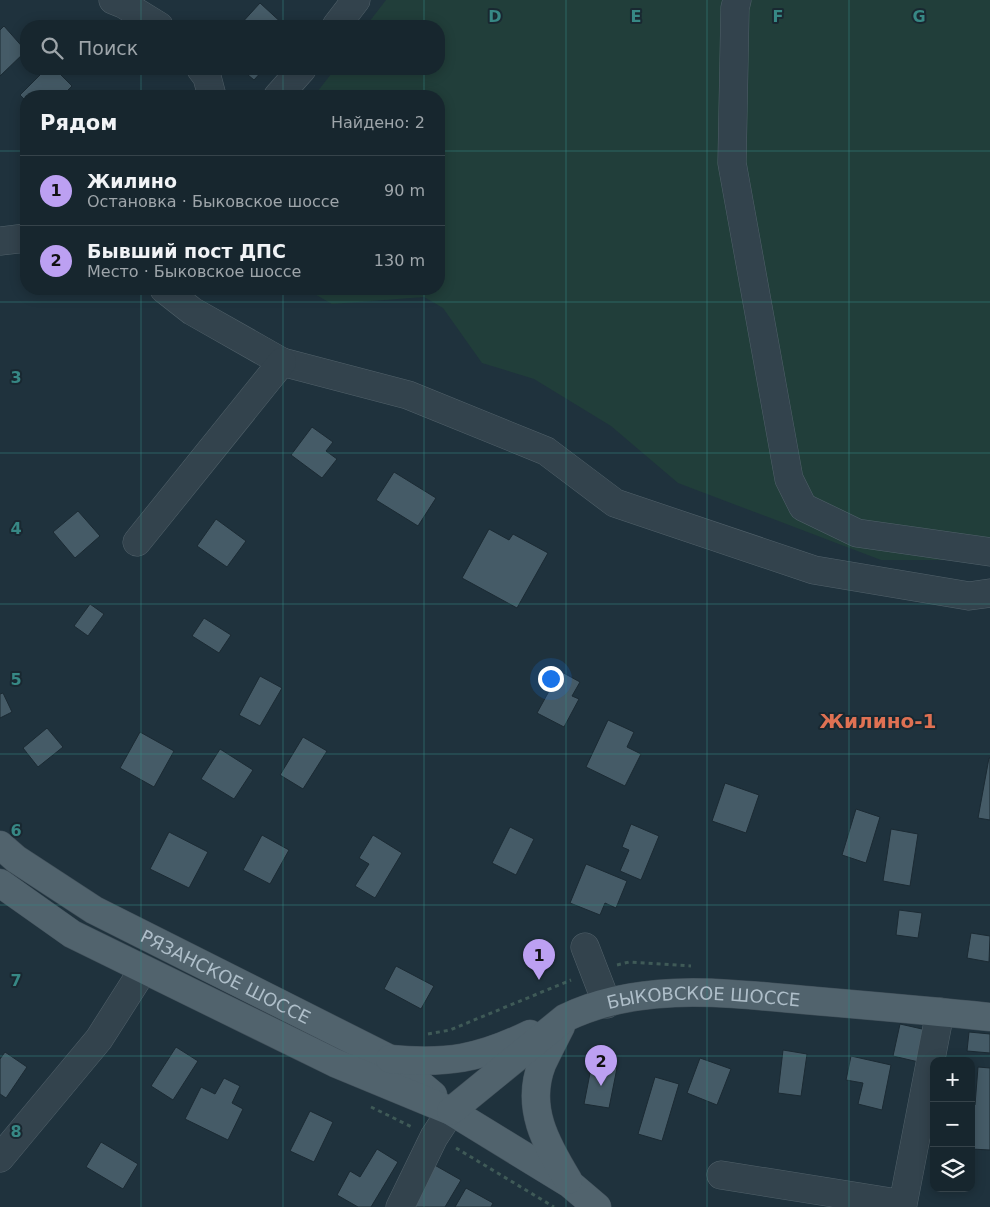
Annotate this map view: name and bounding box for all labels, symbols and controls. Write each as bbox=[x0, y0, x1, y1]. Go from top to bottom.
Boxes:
text: D bbox=[488, 7, 502, 26]
text: E bbox=[631, 7, 641, 26]
text: F bbox=[773, 7, 783, 26]
text: G bbox=[912, 7, 926, 26]
search box bbox=[20, 20, 445, 75]
icon: search bbox=[38, 34, 66, 62]
text: Поиск bbox=[78, 37, 138, 59]
text: Рядом bbox=[40, 111, 117, 135]
text: Найдено: 2 bbox=[331, 113, 425, 132]
text: Жилино bbox=[87, 170, 177, 192]
text: 1 bbox=[50, 181, 62, 200]
text: 90 m bbox=[384, 181, 425, 200]
text: Остановка · Быковское шоссе bbox=[87, 192, 339, 211]
text: Бывший пост ДПС bbox=[87, 240, 286, 262]
text: 2 bbox=[50, 251, 62, 270]
text: 130 m bbox=[374, 251, 425, 270]
text: Место · Быковское шоссе bbox=[87, 262, 301, 281]
text: 3 bbox=[10, 368, 22, 387]
text: 4 bbox=[10, 519, 22, 538]
your location bbox=[538, 666, 564, 692]
text: 5 bbox=[10, 670, 22, 689]
district label: Жилино-1 bbox=[820, 709, 936, 733]
text: 6 bbox=[10, 821, 22, 840]
street label: РЯЗАНСКОЕ ШОССЕ bbox=[137, 925, 314, 1028]
pin: 1 bbox=[523, 939, 555, 980]
text: 7 bbox=[10, 971, 22, 990]
street label: БЫКОВСКОЕ ШОССЕ bbox=[605, 982, 801, 1013]
pin: 2 bbox=[585, 1045, 617, 1086]
map controls bbox=[930, 1057, 975, 1192]
button: + bbox=[930, 1057, 975, 1102]
button: − bbox=[930, 1102, 975, 1147]
text: 8 bbox=[10, 1122, 22, 1141]
button: layers bbox=[930, 1147, 975, 1192]

